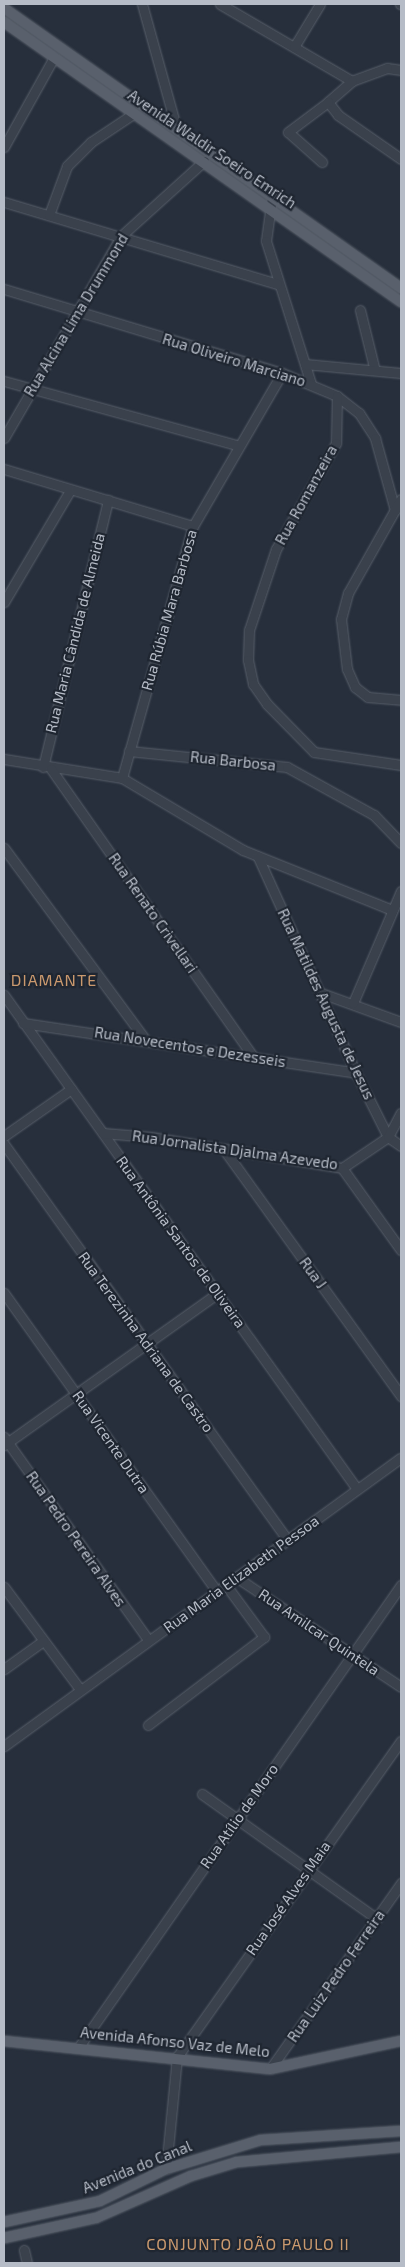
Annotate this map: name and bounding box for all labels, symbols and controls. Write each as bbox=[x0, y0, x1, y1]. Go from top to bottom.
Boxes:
street label: Avenida Waldir Soeiro Emrich bbox=[124, 86, 300, 212]
street label: Rua Alcina Lima Drummond bbox=[20, 230, 132, 400]
street label: Rua Oliveiro Marciano bbox=[160, 330, 308, 390]
street label: Rua Romanzeira bbox=[271, 442, 341, 548]
street label: Rua Rúbia Mara Barbosa bbox=[137, 527, 201, 693]
street label: Rua Maria Cândida de Almeida bbox=[41, 531, 109, 735]
street label: Rua Barbosa bbox=[189, 748, 277, 774]
street label: Rua Renato Crivellari bbox=[105, 850, 201, 976]
street label: Rua Matildes Augusta de Jesus bbox=[274, 906, 378, 1102]
district label: DIAMANTE bbox=[10, 970, 98, 990]
street label: Rua Novecentos e Dezesseis bbox=[93, 1023, 287, 1071]
street label: Rua Jornalista Djalma Azevedo bbox=[131, 1127, 339, 1173]
street label: Rua Antônia Santos de Oliveira bbox=[112, 1152, 250, 1332]
street label: Rua Terezinha Adriana de Castro bbox=[74, 1248, 218, 1436]
street label: Rua J bbox=[296, 1254, 330, 1292]
street label: Rua Vicente Dutra bbox=[69, 1387, 153, 1497]
street label: Rua Pedro Pereira Alves bbox=[22, 1468, 130, 1610]
street label: Rua Maria Elizabeth Pessoa bbox=[160, 1512, 322, 1636]
street label: Rua Amilcar Quintela bbox=[255, 1585, 383, 1679]
street label: Rua Atílio de Moro bbox=[196, 1760, 282, 1872]
street label: Rua José Alves Maia bbox=[242, 1837, 334, 1959]
street label: Rua Luiz Pedro Ferreira bbox=[284, 1906, 388, 2046]
street label: Avenida Afonso Vaz de Melo bbox=[79, 2023, 271, 2061]
street label: Avenida do Canal bbox=[80, 2137, 194, 2197]
district label: CONJUNTO JOÃO PAULO II bbox=[143, 2234, 353, 2254]

